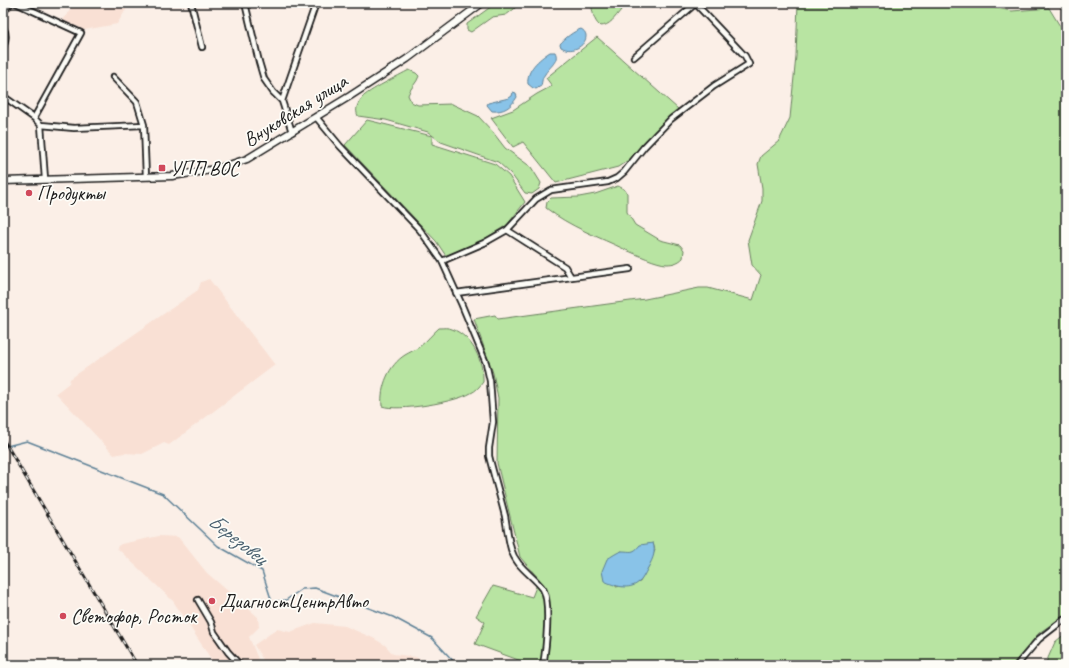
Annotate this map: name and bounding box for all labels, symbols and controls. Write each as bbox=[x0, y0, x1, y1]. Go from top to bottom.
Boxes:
street label: Внуковская улица bbox=[239, 68, 353, 152]
place label: УПП ВОС bbox=[170, 156, 241, 181]
marker: УПП ВОС bbox=[157, 163, 167, 173]
place label: Продукты bbox=[37, 181, 106, 206]
marker: Продукты bbox=[24, 188, 34, 198]
water label: Березовец bbox=[203, 508, 275, 572]
place label: ДиагностЦентрАвто bbox=[220, 589, 369, 614]
marker: ДиагностЦентрАвто bbox=[207, 596, 217, 606]
place label: Светофор, Росток bbox=[71, 604, 198, 629]
marker: Светофор, Росток bbox=[58, 611, 68, 621]

